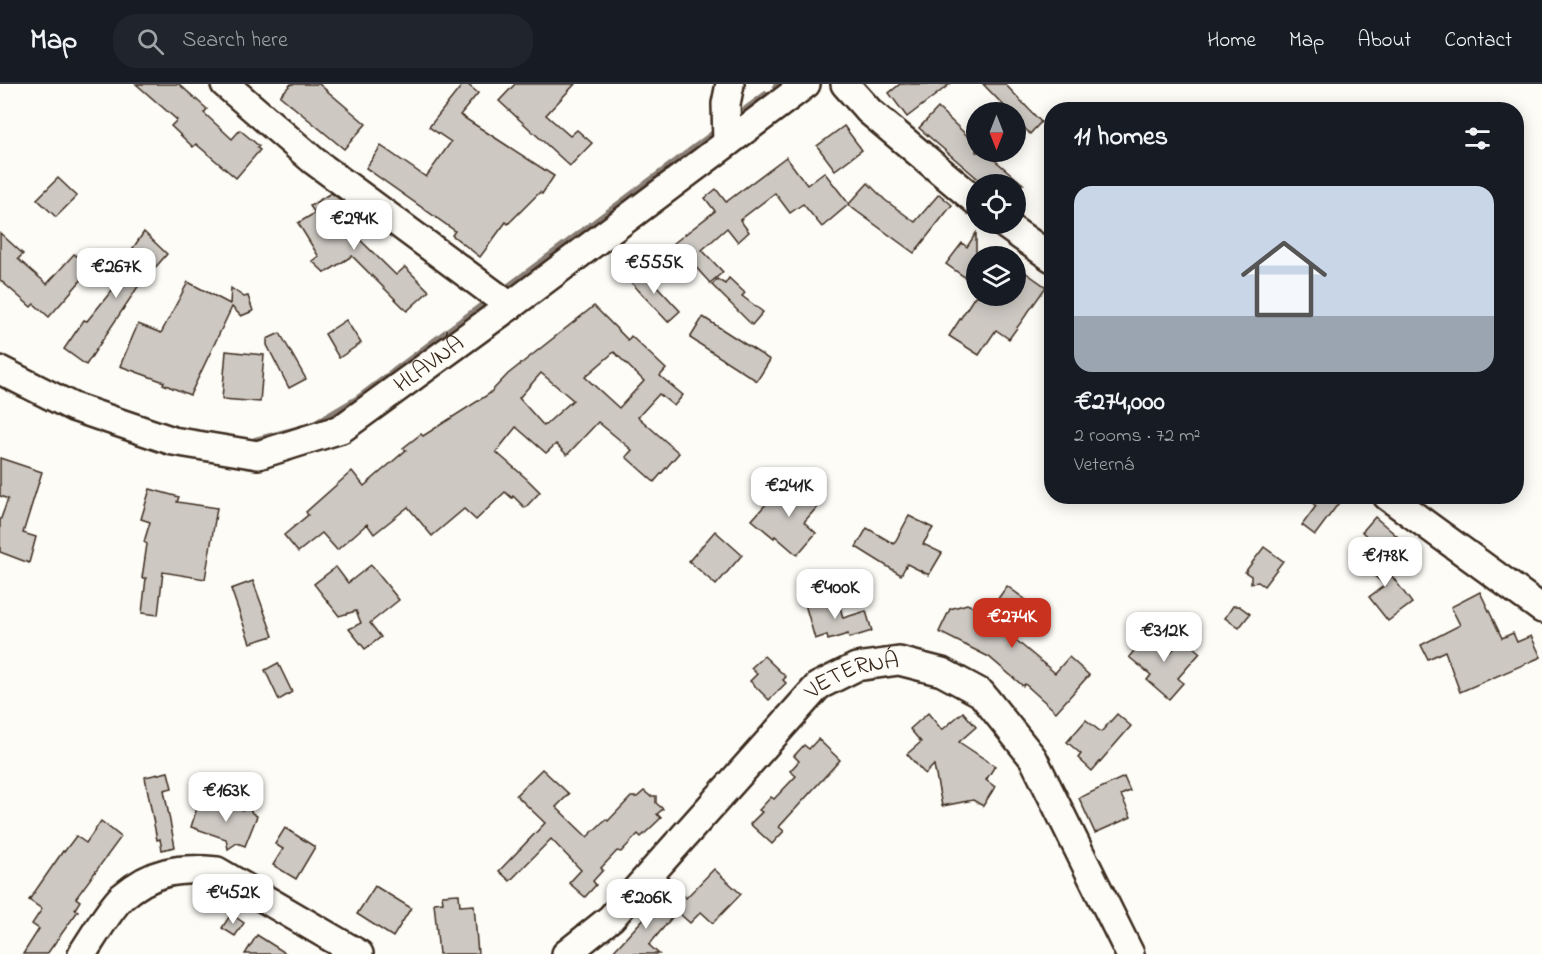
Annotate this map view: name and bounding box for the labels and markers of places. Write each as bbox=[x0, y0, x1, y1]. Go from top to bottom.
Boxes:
pin: €294K bbox=[312, 200, 396, 251]
pin: €555K bbox=[612, 244, 696, 295]
pin: €267K bbox=[74, 248, 158, 299]
pin: €241K bbox=[747, 467, 831, 518]
pin: €178K bbox=[1343, 537, 1427, 588]
pin: €400K bbox=[793, 569, 877, 620]
pin: €274K bbox=[970, 598, 1054, 649]
pin: €312K bbox=[1122, 612, 1206, 663]
pin: €163K bbox=[184, 772, 268, 823]
pin: €452K bbox=[191, 874, 275, 925]
pin: €206K bbox=[604, 879, 688, 930]

